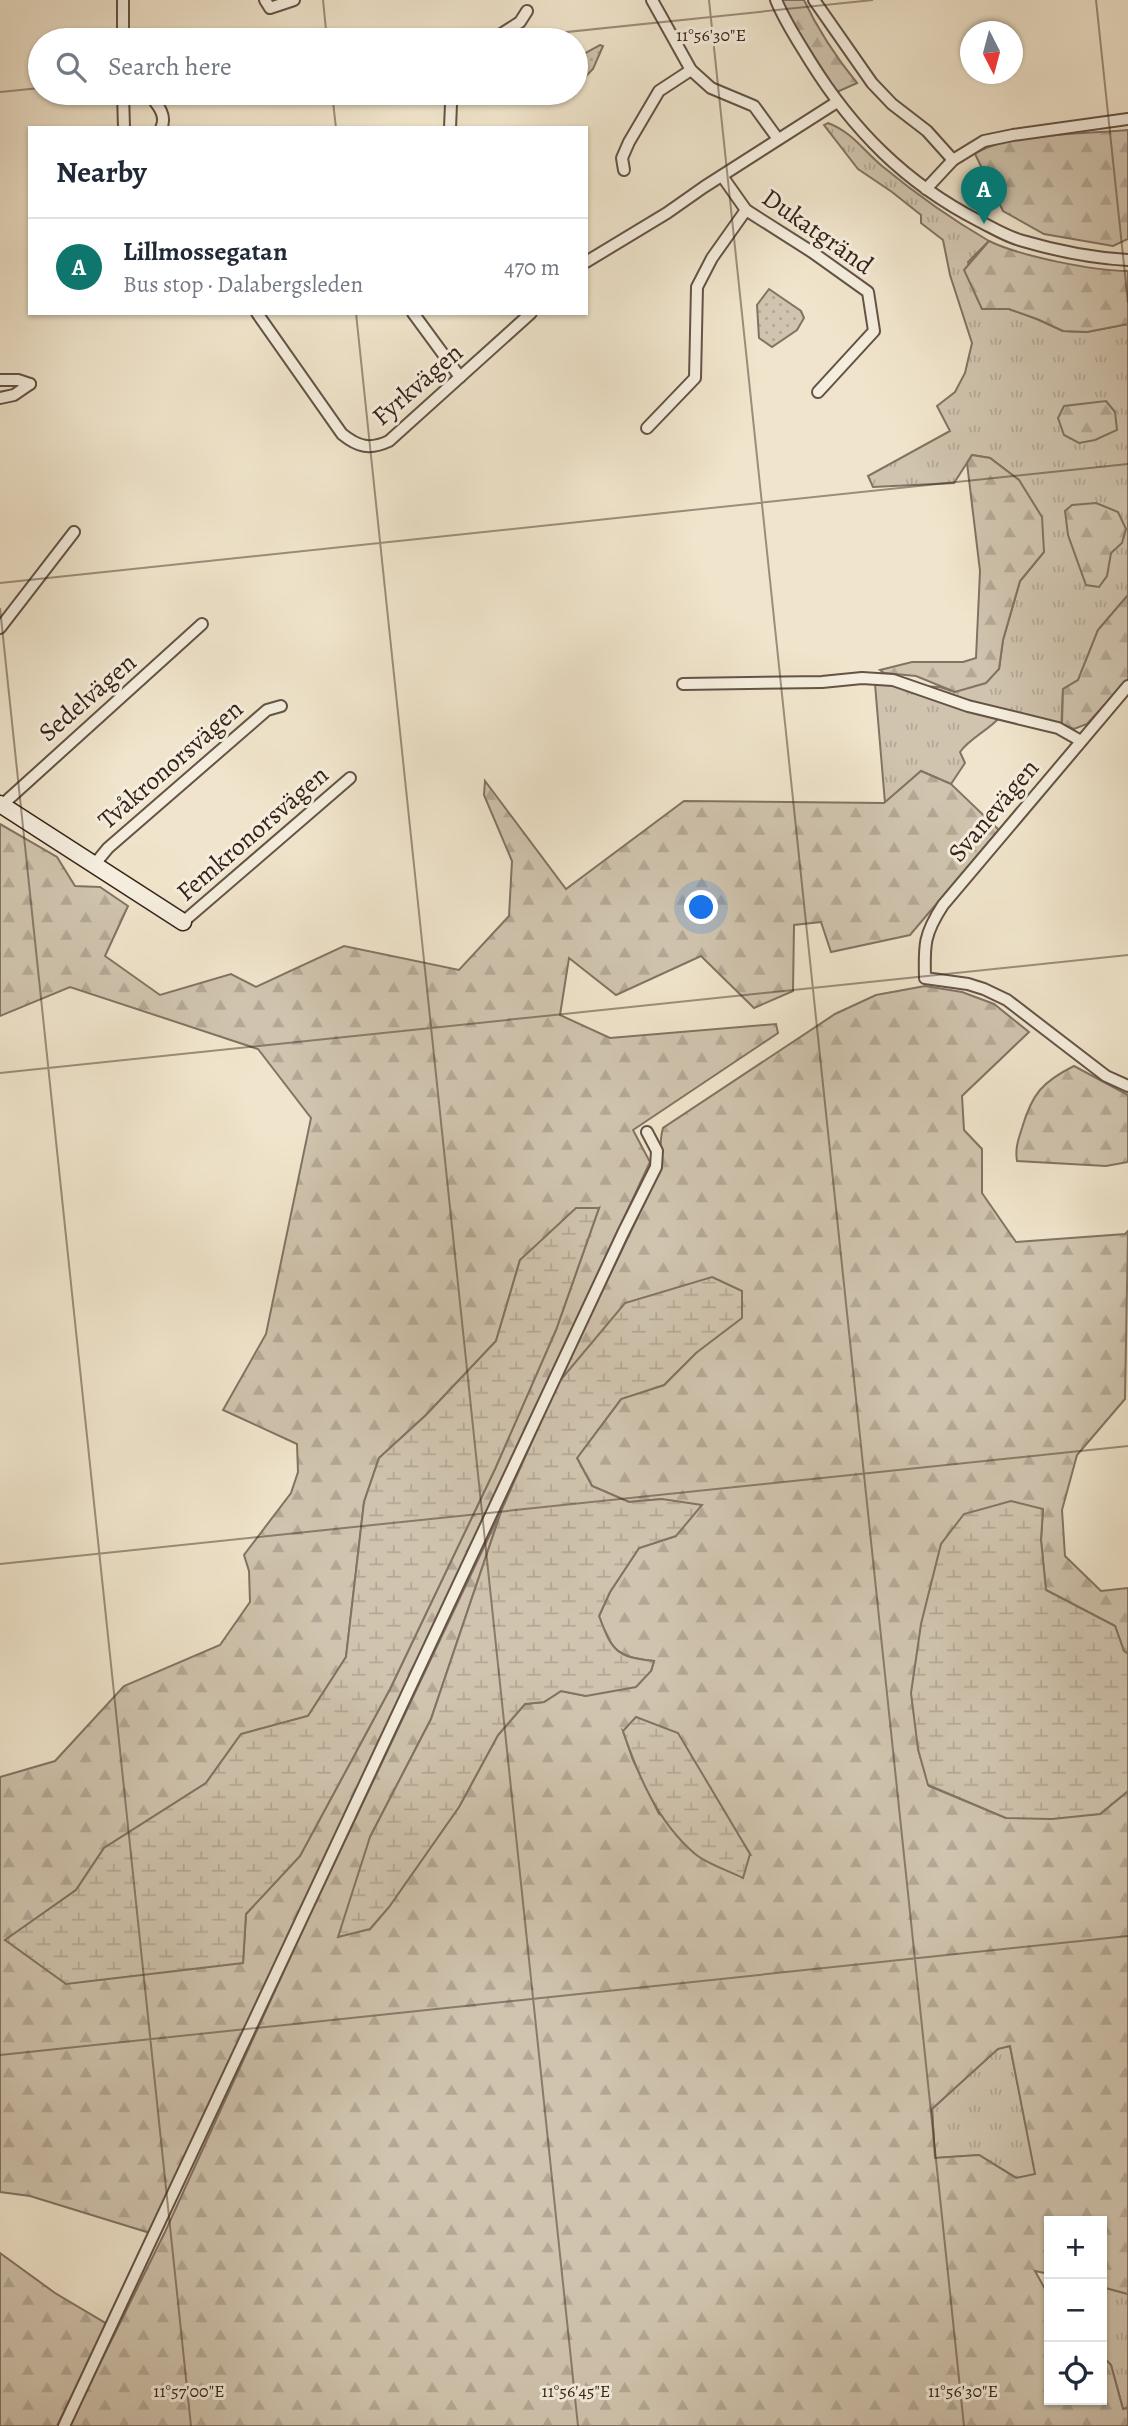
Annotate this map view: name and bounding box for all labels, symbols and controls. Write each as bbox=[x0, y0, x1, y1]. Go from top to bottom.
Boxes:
north arrow bbox=[960, 21, 1023, 84]
text: 11°56'30"E bbox=[676, 23, 746, 47]
search box bbox=[28, 28, 588, 105]
icon: search bbox=[52, 48, 90, 86]
text: Search here bbox=[108, 49, 232, 84]
text: Nearby bbox=[56, 152, 147, 192]
pin: A bbox=[961, 166, 1007, 224]
street label: Dukatgränd bbox=[755, 180, 880, 283]
text: Lillmossegatan bbox=[123, 234, 288, 269]
text: A bbox=[72, 252, 86, 283]
text: 470 m bbox=[504, 252, 560, 283]
text: Bus stop · Dalabergsleden bbox=[123, 269, 363, 300]
street label: Fyrkvägen bbox=[364, 335, 470, 434]
street label: Sedelvägen bbox=[31, 645, 144, 750]
street label: Tvåkronorsvägen bbox=[90, 692, 250, 837]
street label: Svanevägen bbox=[940, 751, 1047, 869]
street label: Femkronorsvägen bbox=[169, 758, 336, 909]
your location bbox=[684, 890, 718, 924]
map controls bbox=[1044, 2216, 1107, 2405]
button: + bbox=[1044, 2216, 1107, 2279]
button: − bbox=[1044, 2279, 1107, 2342]
button: locate bbox=[1044, 2342, 1107, 2405]
text: 11°57'00"E bbox=[153, 2379, 225, 2403]
text: 11°56'45"E bbox=[542, 2379, 610, 2403]
text: 11°56'30"E bbox=[928, 2379, 998, 2403]

